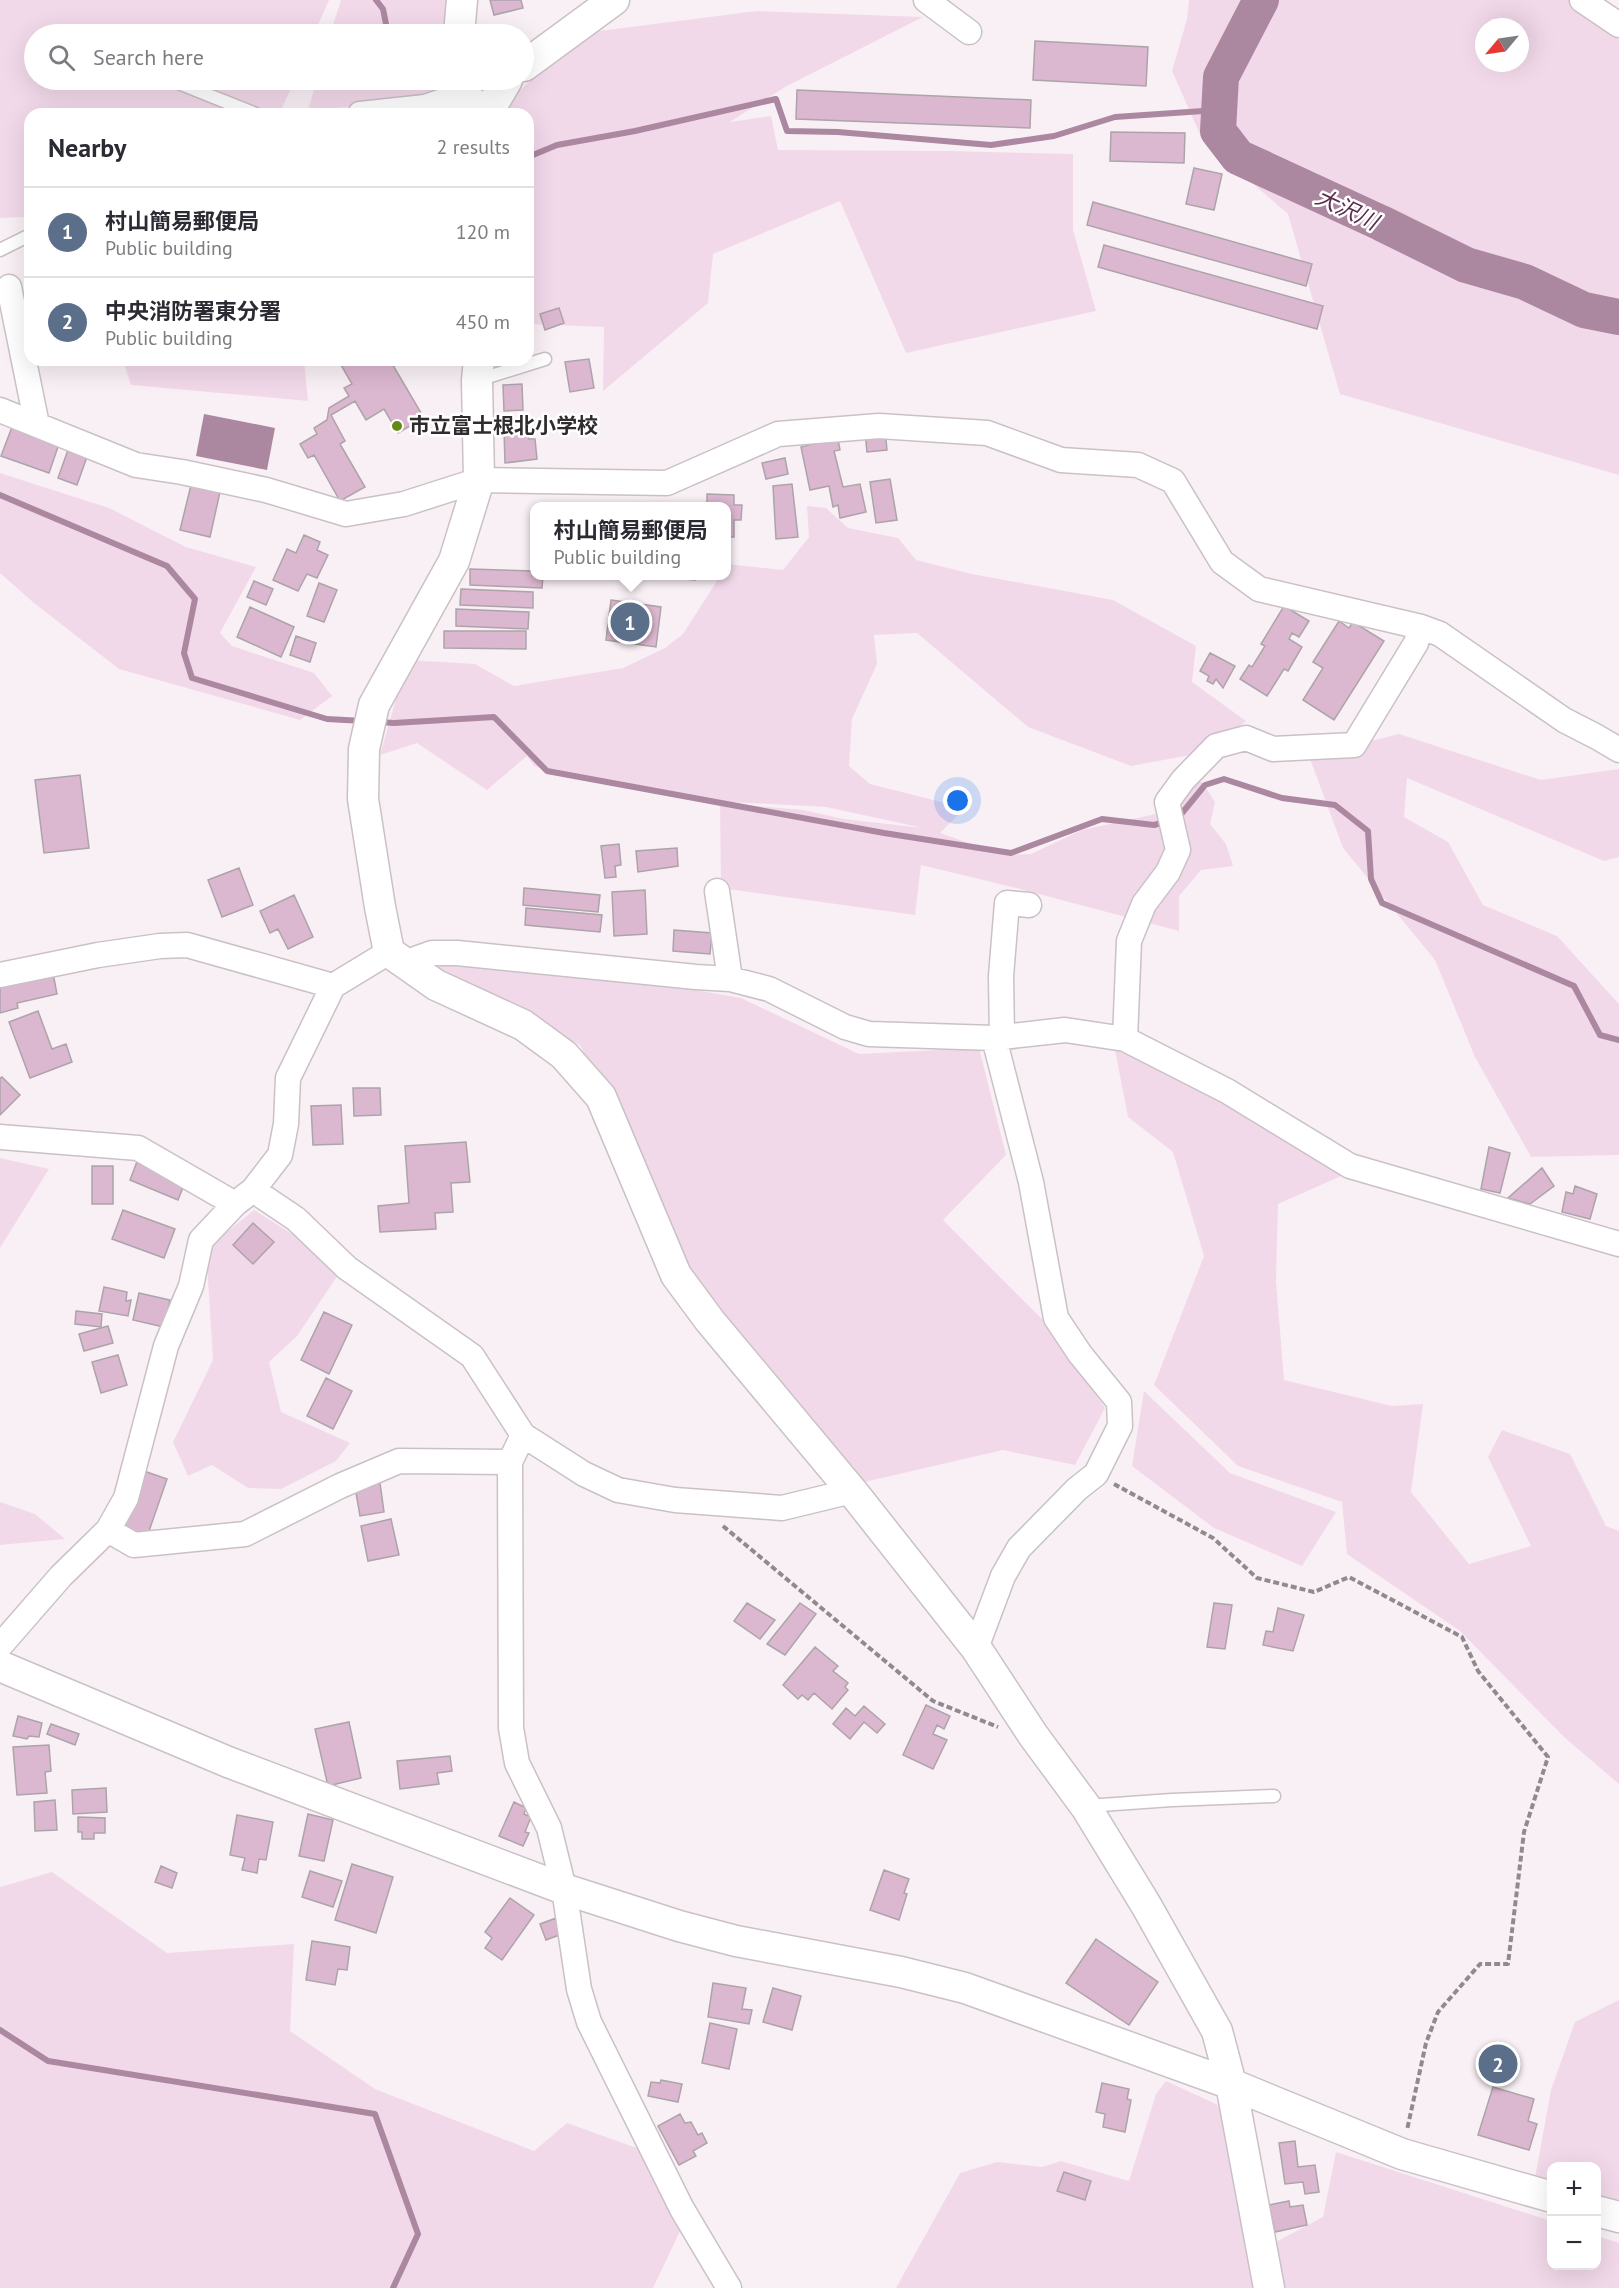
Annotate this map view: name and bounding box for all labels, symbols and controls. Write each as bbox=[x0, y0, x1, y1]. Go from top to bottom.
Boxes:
north arrow bbox=[1475, 18, 1529, 72]
search box bbox=[24, 24, 534, 90]
icon: search bbox=[45, 41, 78, 74]
text: Search here bbox=[93, 43, 204, 71]
text: Nearby bbox=[48, 131, 126, 164]
text: 2 results bbox=[437, 134, 510, 160]
water label: 大沢川 bbox=[1311, 182, 1385, 236]
text: 村山簡易郵便局 bbox=[105, 207, 259, 235]
text: 1 bbox=[62, 219, 73, 245]
text: 120 m bbox=[456, 219, 510, 245]
text: Public building bbox=[105, 235, 233, 261]
text: 中央消防署東分署 bbox=[105, 297, 281, 325]
text: 2 bbox=[62, 309, 73, 335]
text: 450 m bbox=[456, 309, 510, 335]
text: Public building bbox=[105, 325, 233, 351]
place label: 市立富士根北小学校 bbox=[409, 412, 598, 439]
marker: 市立富士根北小学校 bbox=[390, 419, 404, 433]
popup bbox=[530, 502, 731, 580]
text: 村山簡易郵便局 bbox=[553, 516, 708, 544]
text: Public building bbox=[553, 544, 681, 570]
pin: 1 bbox=[610, 600, 650, 644]
your location bbox=[943, 786, 972, 815]
pin: 2 bbox=[1478, 2042, 1518, 2086]
map controls bbox=[1547, 2162, 1601, 2270]
button: + bbox=[1547, 2162, 1601, 2216]
button: − bbox=[1547, 2216, 1601, 2270]

